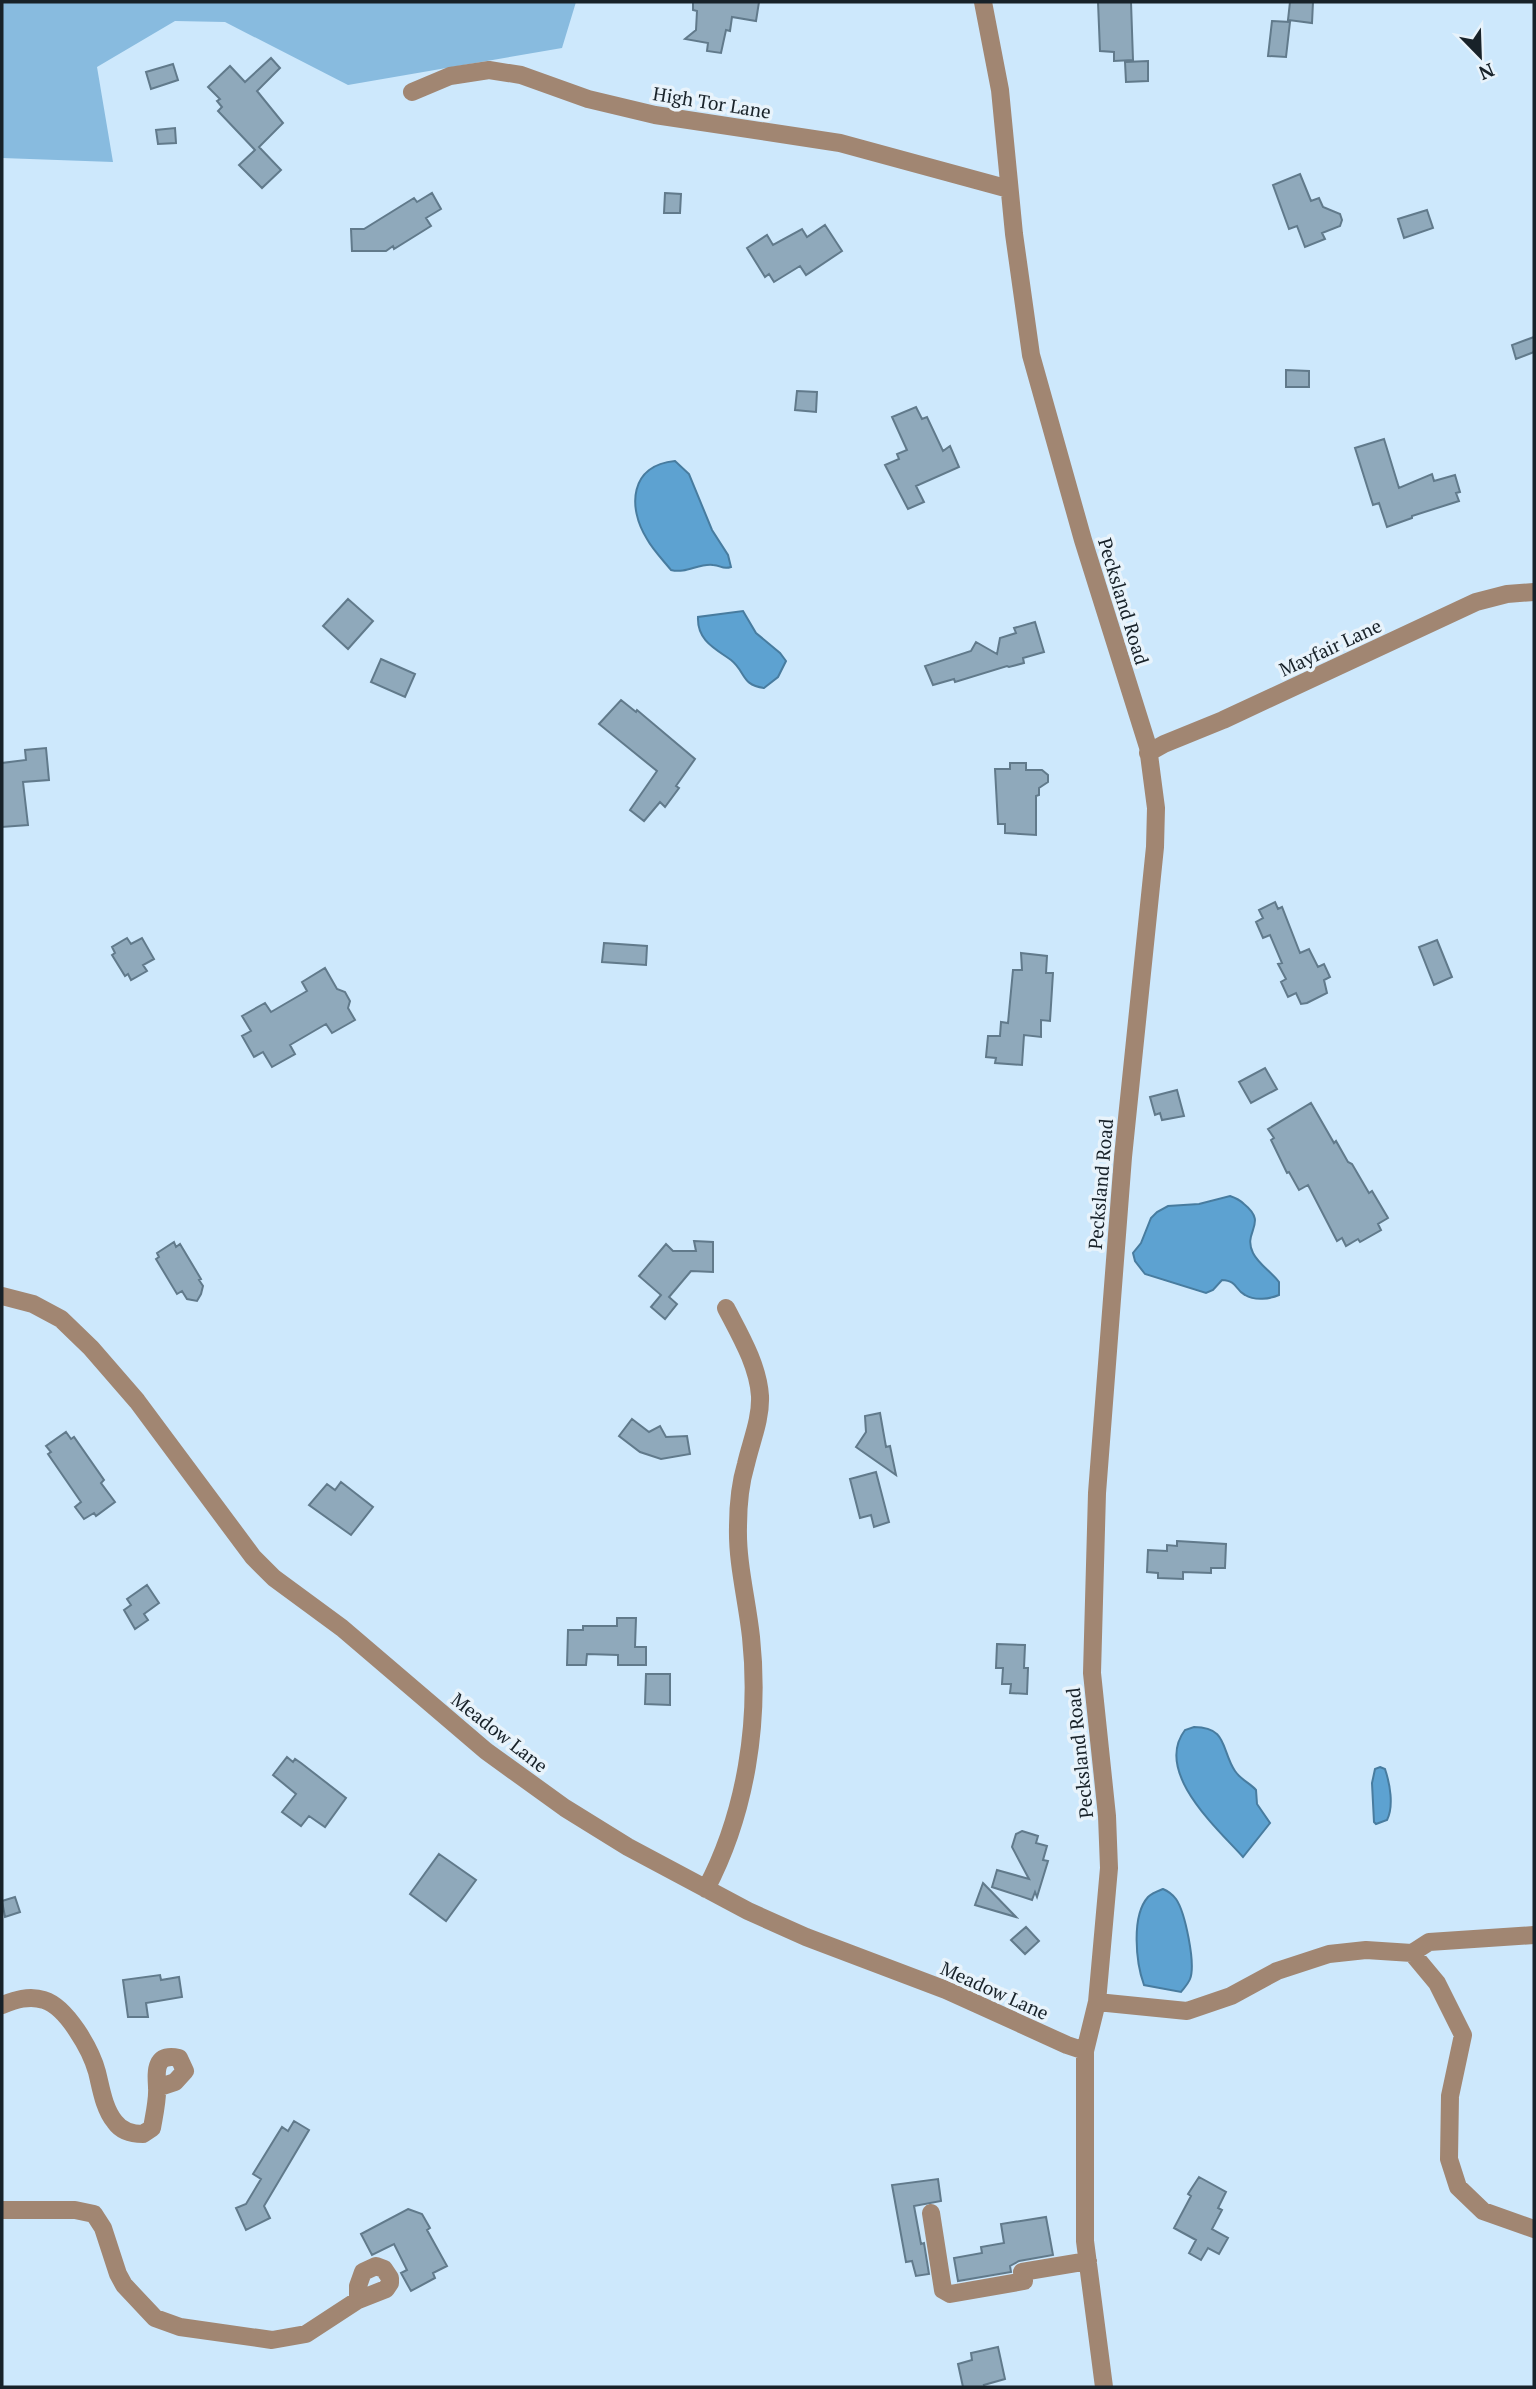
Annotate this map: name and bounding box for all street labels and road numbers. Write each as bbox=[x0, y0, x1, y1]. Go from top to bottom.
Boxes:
street label: High Tor Lane bbox=[651, 80, 773, 124]
street label: Pecksland Road bbox=[1093, 535, 1155, 668]
street label: Mayfair Lane bbox=[1275, 612, 1385, 682]
street label: Pecksland Road bbox=[1082, 1117, 1118, 1251]
street label: Pecksland Road bbox=[1060, 1686, 1098, 1820]
street label: Meadow Lane bbox=[447, 1687, 553, 1777]
street label: Meadow Lane bbox=[937, 1955, 1053, 2025]

